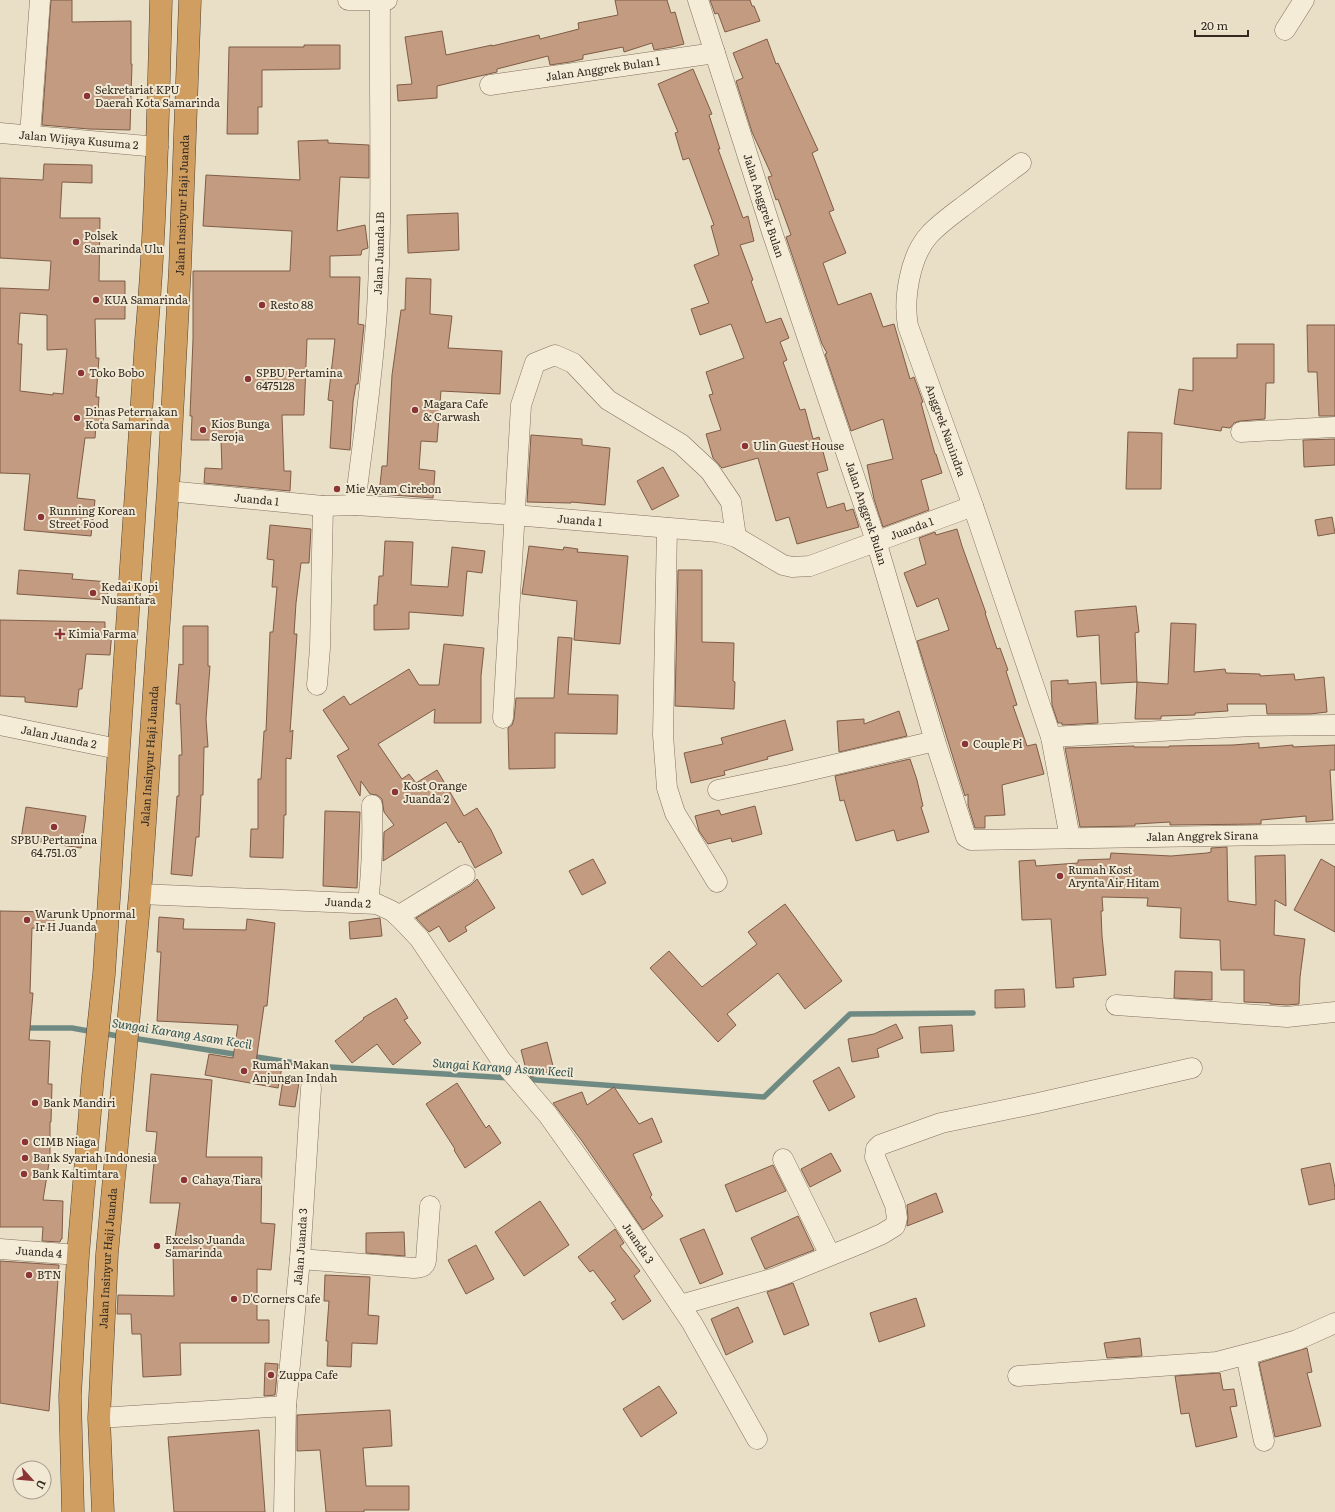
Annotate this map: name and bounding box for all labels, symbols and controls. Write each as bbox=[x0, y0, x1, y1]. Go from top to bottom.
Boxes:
scale bar bbox=[1195, 12, 1248, 38]
text: 20 m bbox=[1201, 16, 1228, 34]
street label: Jalan Anggrek Bulan 1 bbox=[544, 52, 661, 84]
place label: Sekretariat KPU Daerah Kota Samarinda bbox=[95, 81, 220, 110]
marker: Sekretariat KPU Daerah Kota Samarinda bbox=[82, 91, 92, 101]
street label: Jalan Wijaya Kusuma 2 bbox=[18, 126, 140, 152]
street label: Jalan Insinyur Haji Juanda bbox=[171, 134, 192, 276]
street label: Jalan Anggrek Bulan bbox=[740, 151, 789, 260]
street label: Jalan Juanda 1B bbox=[369, 212, 387, 295]
place label: Polsek Samarinda Ulu bbox=[84, 227, 163, 256]
marker: Polsek Samarinda Ulu bbox=[71, 237, 81, 247]
place label: KUA Samarinda bbox=[104, 291, 188, 307]
marker: KUA Samarinda bbox=[91, 295, 101, 305]
place label: Resto 88 bbox=[270, 296, 313, 312]
marker: Resto 88 bbox=[257, 300, 267, 310]
place label: Toko Bobo bbox=[89, 364, 144, 380]
place label: SPBU Pertamina 6475128 bbox=[256, 364, 343, 393]
marker: Toko Bobo bbox=[76, 368, 86, 378]
marker: SPBU Pertamina 6475128 bbox=[243, 374, 253, 384]
street label: Anggrek Nanindra bbox=[923, 382, 971, 479]
place label: Magara Cafe & Carwash bbox=[423, 395, 489, 424]
place label: Dinas Peternakan Kota Samarinda bbox=[85, 403, 178, 432]
marker: Magara Cafe & Carwash bbox=[410, 405, 420, 415]
marker: Dinas Peternakan Kota Samarinda bbox=[72, 413, 82, 423]
place label: Kios Bunga Seroja bbox=[211, 415, 270, 444]
marker: Kios Bunga Seroja bbox=[198, 425, 208, 435]
place label: Ulin Guest House bbox=[753, 437, 844, 453]
marker: Ulin Guest House bbox=[740, 441, 750, 451]
street label: Jalan Anggrek Bulan bbox=[843, 459, 892, 567]
place label: Mie Ayam Cirebon bbox=[345, 480, 442, 496]
marker: Mie Ayam Cirebon bbox=[332, 484, 342, 494]
street label: Juanda 1 bbox=[233, 488, 280, 509]
place label: Running Korean Street Food bbox=[49, 502, 136, 531]
street label: Juanda 1 bbox=[557, 510, 604, 529]
marker: Running Korean Street Food bbox=[36, 512, 46, 522]
street label: Juanda 1 bbox=[888, 512, 936, 543]
place label: Kedai Kopi Nusantara bbox=[101, 578, 159, 607]
marker: Kedai Kopi Nusantara bbox=[88, 588, 98, 598]
place label: Kimia Farma bbox=[68, 625, 136, 641]
marker: Kimia Farma bbox=[55, 629, 65, 639]
street label: Jalan Insinyur Haji Juanda bbox=[136, 685, 161, 827]
street label: Jalan Juanda 2 bbox=[20, 720, 99, 752]
place label: Couple Pi bbox=[973, 735, 1023, 751]
marker: Couple Pi bbox=[960, 739, 970, 749]
place label: Kost Orange Juanda 2 bbox=[403, 777, 467, 806]
marker: Kost Orange Juanda 2 bbox=[390, 787, 400, 797]
marker: SPBU Pertamina 64.751.03 bbox=[49, 822, 59, 832]
street label: Jalan Anggrek Sirana bbox=[1146, 826, 1258, 844]
place label: SPBU Pertamina 64.751.03 bbox=[11, 831, 97, 860]
place label: Rumah Kost Arynta Air Hitam bbox=[1068, 861, 1160, 890]
marker: Rumah Kost Arynta Air Hitam bbox=[1055, 871, 1065, 881]
street label: Juanda 2 bbox=[324, 893, 372, 911]
place label: Warunk Upnormal Ir H Juanda bbox=[35, 905, 136, 934]
marker: Warunk Upnormal Ir H Juanda bbox=[22, 915, 32, 925]
water label: Sungai Karang Asam Kecil bbox=[111, 1013, 254, 1053]
water label: Sungai Karang Asam Kecil bbox=[432, 1053, 575, 1081]
place label: Rumah Makan Anjungan Indah bbox=[252, 1056, 338, 1085]
marker: Rumah Makan Anjungan Indah bbox=[239, 1066, 249, 1076]
place label: Bank Mandiri bbox=[43, 1094, 116, 1110]
marker: Bank Mandiri bbox=[30, 1098, 40, 1108]
place label: CIMB Niaga bbox=[33, 1133, 96, 1149]
marker: CIMB Niaga bbox=[20, 1137, 30, 1147]
place label: Bank Syariah Indonesia bbox=[33, 1149, 157, 1165]
marker: Bank Syariah Indonesia bbox=[20, 1153, 30, 1163]
place label: Bank Kaltimtara bbox=[32, 1165, 119, 1181]
marker: Bank Kaltimtara bbox=[19, 1169, 29, 1179]
place label: Cahaya Tiara bbox=[192, 1171, 261, 1187]
marker: Cahaya Tiara bbox=[179, 1175, 189, 1185]
street label: Jalan Insinyur Haji Juanda bbox=[94, 1187, 120, 1329]
street label: Jalan Juanda 3 bbox=[289, 1208, 310, 1286]
street label: Juanda 3 bbox=[619, 1219, 659, 1266]
place label: Excelso Juanda Samarinda bbox=[165, 1231, 245, 1260]
street label: Juanda 4 bbox=[15, 1241, 63, 1261]
marker: Excelso Juanda Samarinda bbox=[152, 1241, 162, 1251]
place label: BTN bbox=[37, 1266, 61, 1282]
marker: BTN bbox=[24, 1270, 34, 1280]
place label: D'Corners Cafe bbox=[242, 1290, 321, 1306]
marker: D'Corners Cafe bbox=[229, 1294, 239, 1304]
place label: Zuppa Cafe bbox=[279, 1366, 338, 1382]
marker: Zuppa Cafe bbox=[266, 1370, 276, 1380]
north arrow bbox=[12, 1460, 52, 1500]
text: U bbox=[33, 1478, 51, 1493]

